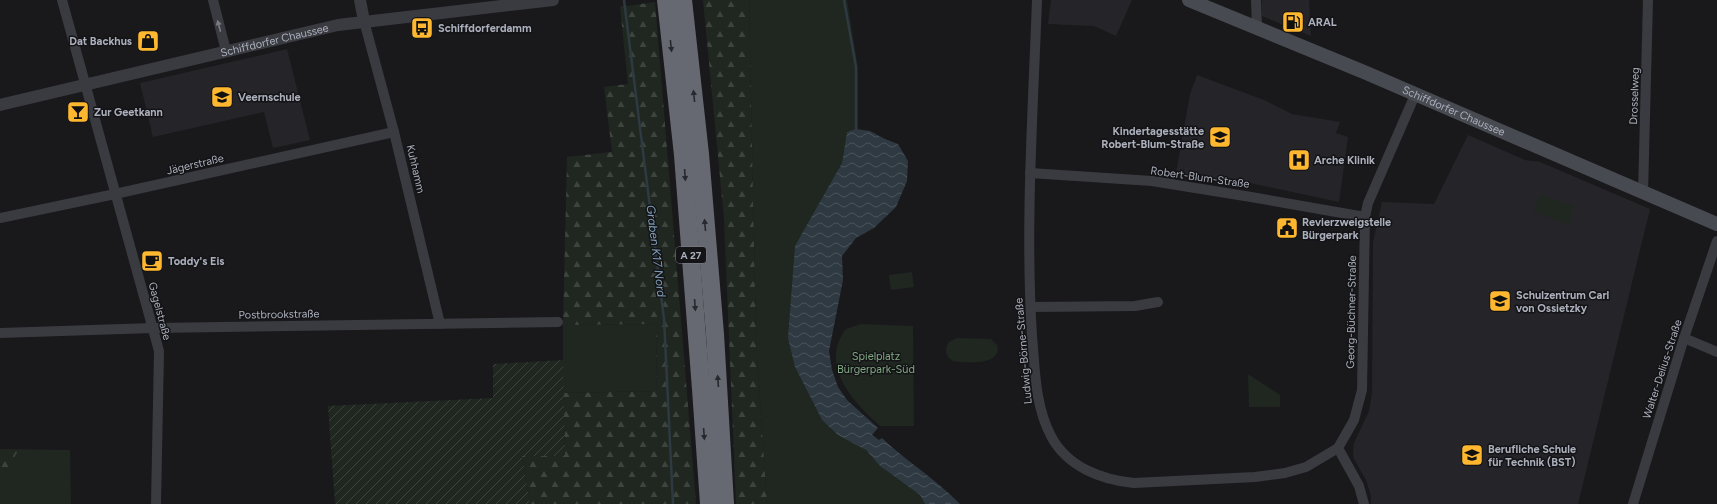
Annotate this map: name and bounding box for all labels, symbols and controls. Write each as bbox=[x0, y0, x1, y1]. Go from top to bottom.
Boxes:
fuel station icon: ARAL bbox=[1280, 9, 1306, 35]
bus stop icon: Schiffdorferdamm bbox=[409, 15, 435, 41]
place label: ARAL bbox=[1308, 16, 1337, 29]
one-way arrow bbox=[216, 19, 222, 32]
street label: Schiffdorfer Chaussee bbox=[219, 21, 330, 60]
place label: Schiffdorferdamm bbox=[438, 22, 532, 35]
shop icon: Dat Backhus bbox=[135, 28, 161, 54]
place label: Dat Backhus bbox=[69, 35, 132, 48]
one-way arrow bbox=[668, 40, 674, 52]
street label: Drosselweg bbox=[1627, 67, 1642, 125]
street label: Schiffdorfer Chaussee bbox=[1400, 83, 1507, 139]
school or university icon: Veernschule bbox=[209, 84, 235, 110]
one-way arrow bbox=[691, 90, 697, 102]
place label: Veernschule bbox=[238, 91, 301, 104]
bar icon: Zur Geetkann bbox=[65, 99, 91, 125]
place label: Zur Geetkann bbox=[94, 106, 163, 119]
school or university icon: Kindertagesstätte Robert-Blum-Straße bbox=[1207, 124, 1233, 150]
place label: Kindertagesstätte Robert-Blum-Straße bbox=[1101, 125, 1204, 151]
street label: Kuhhamm bbox=[404, 144, 427, 195]
hospital icon: Arche Klinik bbox=[1286, 147, 1312, 173]
street label: Jägerstraße bbox=[165, 152, 225, 177]
place label: Arche Klinik bbox=[1314, 154, 1375, 167]
street label: Robert-Blum-Straße bbox=[1150, 164, 1250, 191]
one-way arrow bbox=[681, 169, 688, 181]
water label: Graben K17 Nord bbox=[643, 204, 669, 299]
public building icon: Revierzweigstelle Bürgerpark bbox=[1274, 215, 1300, 241]
place label: Revierzweigstelle Bürgerpark bbox=[1302, 216, 1391, 242]
one-way arrow bbox=[702, 219, 709, 231]
road number: A 27 bbox=[676, 247, 706, 263]
cafe icon: Toddy's Eis bbox=[139, 248, 165, 274]
place label: Toddy's Eis bbox=[168, 255, 224, 268]
street label: Georg-Büchner-Straße bbox=[1344, 255, 1359, 369]
street label: Gagelstraße bbox=[146, 281, 174, 342]
school or university icon: Schulzentrum Carl von Ossietzky bbox=[1487, 288, 1513, 314]
place label: Schulzentrum Carl von Ossietzky bbox=[1516, 289, 1610, 315]
street label: Ludwig-Börne-Straße bbox=[1012, 297, 1035, 405]
one-way arrow bbox=[691, 299, 698, 311]
street label: Postbrookstraße bbox=[238, 307, 320, 322]
street label: Walter-Delius-Straße bbox=[1640, 318, 1685, 420]
park label: Spielplatz Bürgerpark-Süd bbox=[837, 350, 915, 376]
one-way arrow bbox=[714, 375, 721, 387]
one-way arrow bbox=[701, 428, 708, 440]
school or university icon: Berufliche Schule für Technik (BST) bbox=[1459, 442, 1485, 468]
place label: Berufliche Schule für Technik (BST) bbox=[1488, 443, 1576, 469]

